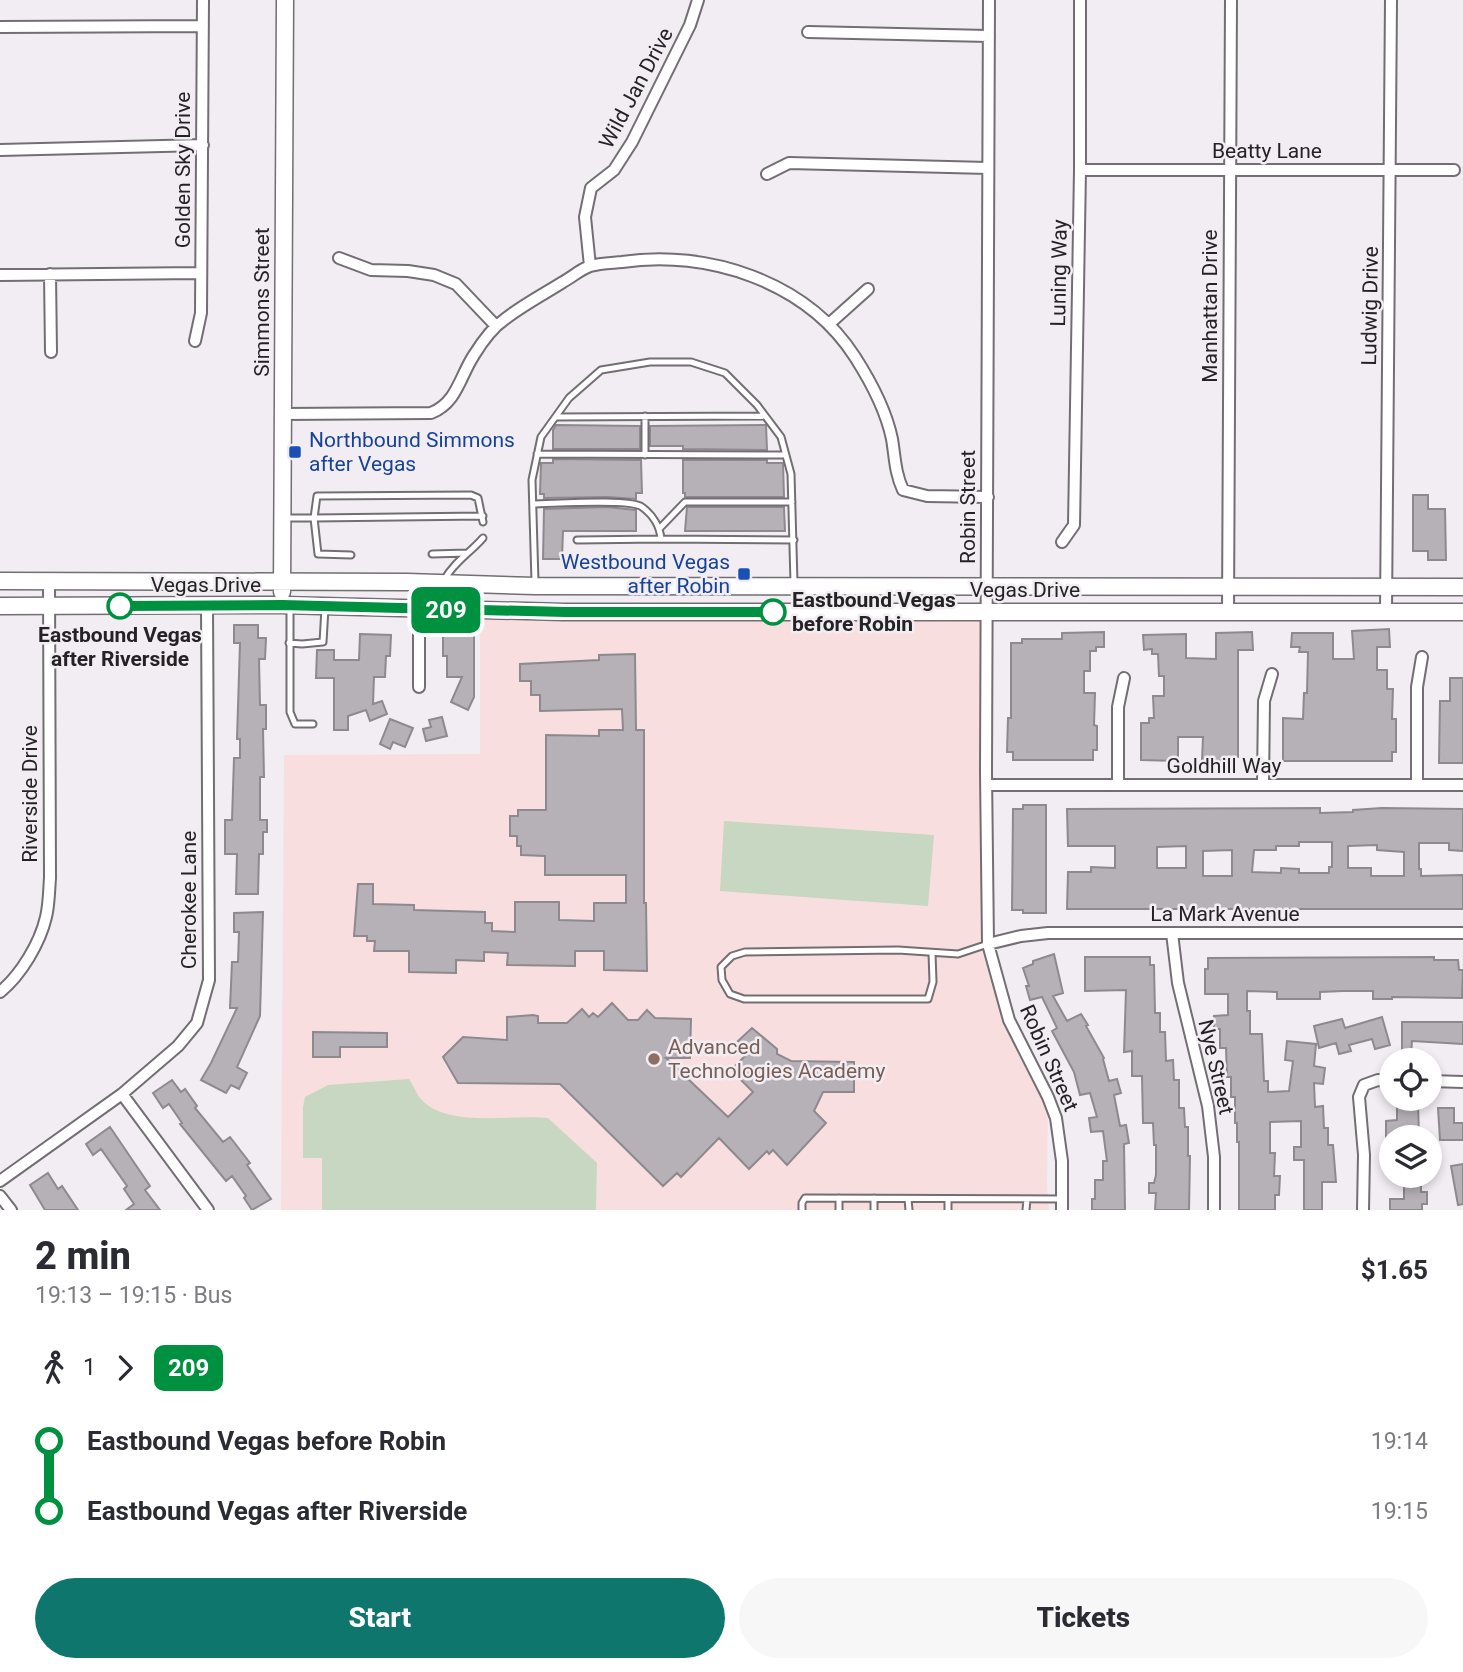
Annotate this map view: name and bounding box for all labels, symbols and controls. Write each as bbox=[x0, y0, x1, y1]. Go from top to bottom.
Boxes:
street label: Wild Jan Drive bbox=[594, 24, 678, 152]
street label: Golden Sky Drive bbox=[171, 92, 195, 248]
street label: Beatty Lane bbox=[1212, 139, 1322, 163]
street label: Luning Way bbox=[1046, 219, 1072, 327]
street label: Simmons Street bbox=[250, 227, 274, 377]
street label: Manhattan Drive bbox=[1198, 229, 1222, 383]
street label: Ludwig Drive bbox=[1357, 246, 1383, 366]
place label: Northbound Simmons after Vegas bbox=[309, 428, 515, 476]
marker: Northbound Simmons after Vegas bbox=[287, 444, 303, 460]
street label: Robin Street bbox=[956, 450, 980, 564]
place label: Westbound Vegas after Robin bbox=[561, 550, 730, 598]
marker: Westbound Vegas after Robin bbox=[736, 566, 752, 582]
street label: Vegas Drive bbox=[151, 573, 261, 597]
street label: Vegas Drive bbox=[970, 578, 1080, 602]
line badge: 209 bbox=[406, 587, 486, 633]
place label: Eastbound Vegas before Robin bbox=[792, 588, 956, 636]
marker: Eastbound Vegas after Riverside bbox=[107, 593, 133, 619]
text: 209 bbox=[425, 596, 467, 624]
marker: Eastbound Vegas before Robin bbox=[760, 599, 786, 625]
place label: Eastbound Vegas after Riverside bbox=[38, 623, 202, 671]
street label: Riverside Drive bbox=[18, 725, 42, 863]
street label: Goldhill Way bbox=[1167, 754, 1281, 778]
street label: Cherokee Lane bbox=[177, 831, 201, 969]
street label: La Mark Avenue bbox=[1150, 902, 1300, 926]
street label: Robin Street bbox=[1015, 1001, 1083, 1115]
street label: Nye Street bbox=[1193, 1017, 1239, 1117]
place label: Advanced Technologies Academy bbox=[668, 1035, 885, 1083]
map controls bbox=[1379, 1048, 1442, 1188]
button: locate bbox=[1379, 1048, 1442, 1111]
marker: Advanced Technologies Academy bbox=[646, 1051, 662, 1067]
button: layers bbox=[1379, 1125, 1442, 1188]
text: 2 min bbox=[35, 1234, 131, 1278]
text: $1.65 bbox=[1361, 1255, 1428, 1285]
text: 19:13 – 19:15 · Bus bbox=[35, 1282, 232, 1309]
icon: walk bbox=[35, 1349, 73, 1387]
icon: forward bbox=[106, 1349, 144, 1387]
text: 1 bbox=[83, 1354, 96, 1381]
text: 209 bbox=[168, 1354, 209, 1382]
text: Eastbound Vegas before Robin bbox=[87, 1426, 446, 1456]
text: 19:14 bbox=[1371, 1428, 1428, 1455]
text: Eastbound Vegas after Riverside bbox=[87, 1496, 467, 1526]
text: 19:15 bbox=[1371, 1498, 1428, 1525]
button: Start bbox=[35, 1578, 725, 1658]
button: Tickets bbox=[739, 1578, 1428, 1658]

